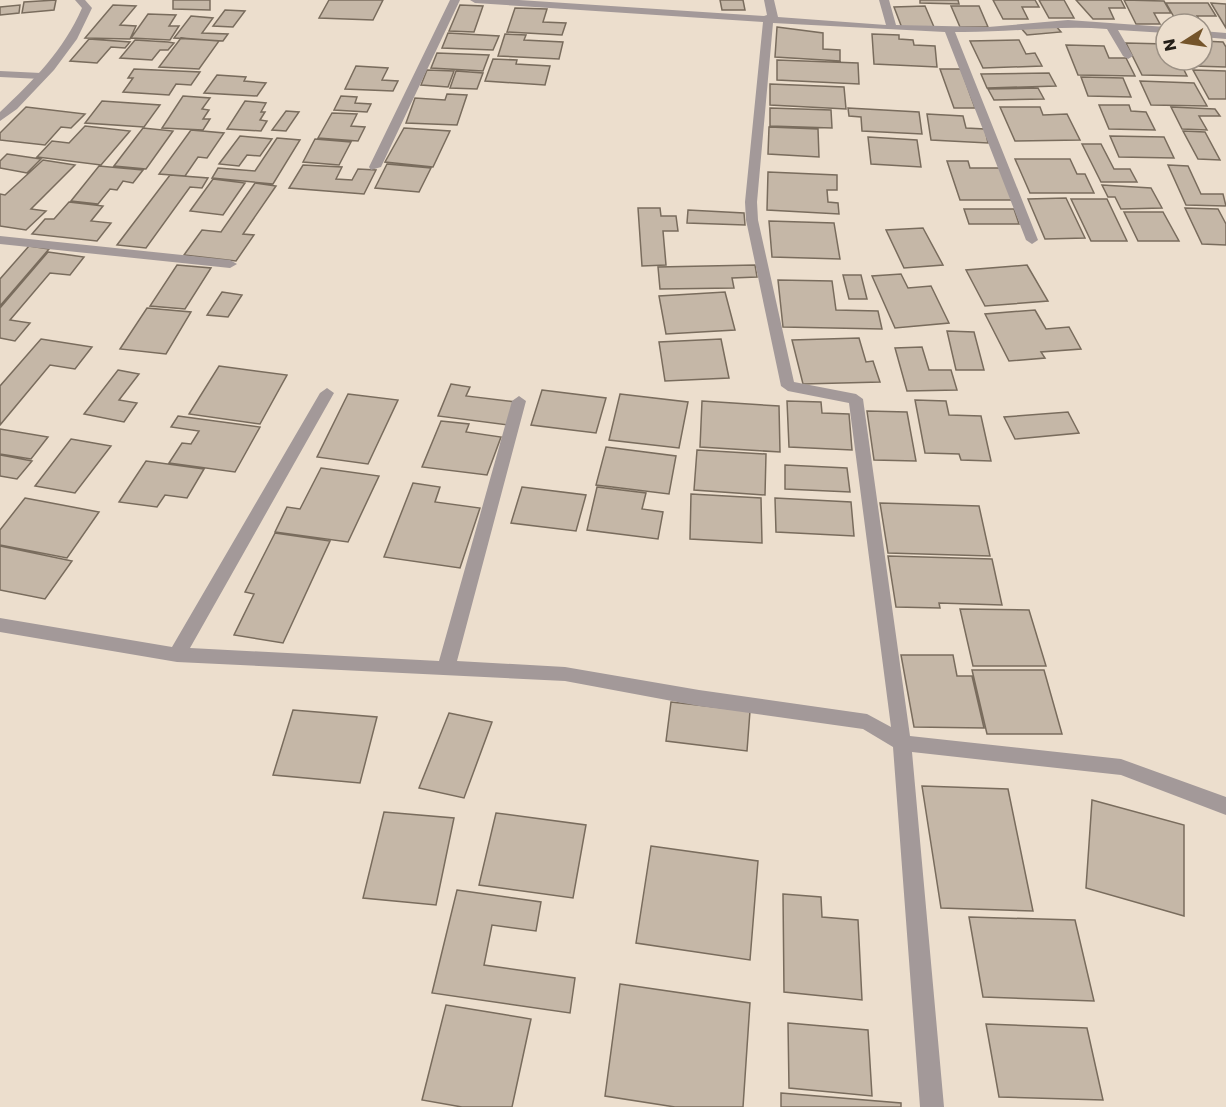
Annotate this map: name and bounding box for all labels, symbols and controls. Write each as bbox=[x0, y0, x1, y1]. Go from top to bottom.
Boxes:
north arrow bbox=[1154, 12, 1214, 72]
text: N bbox=[1157, 37, 1182, 53]

